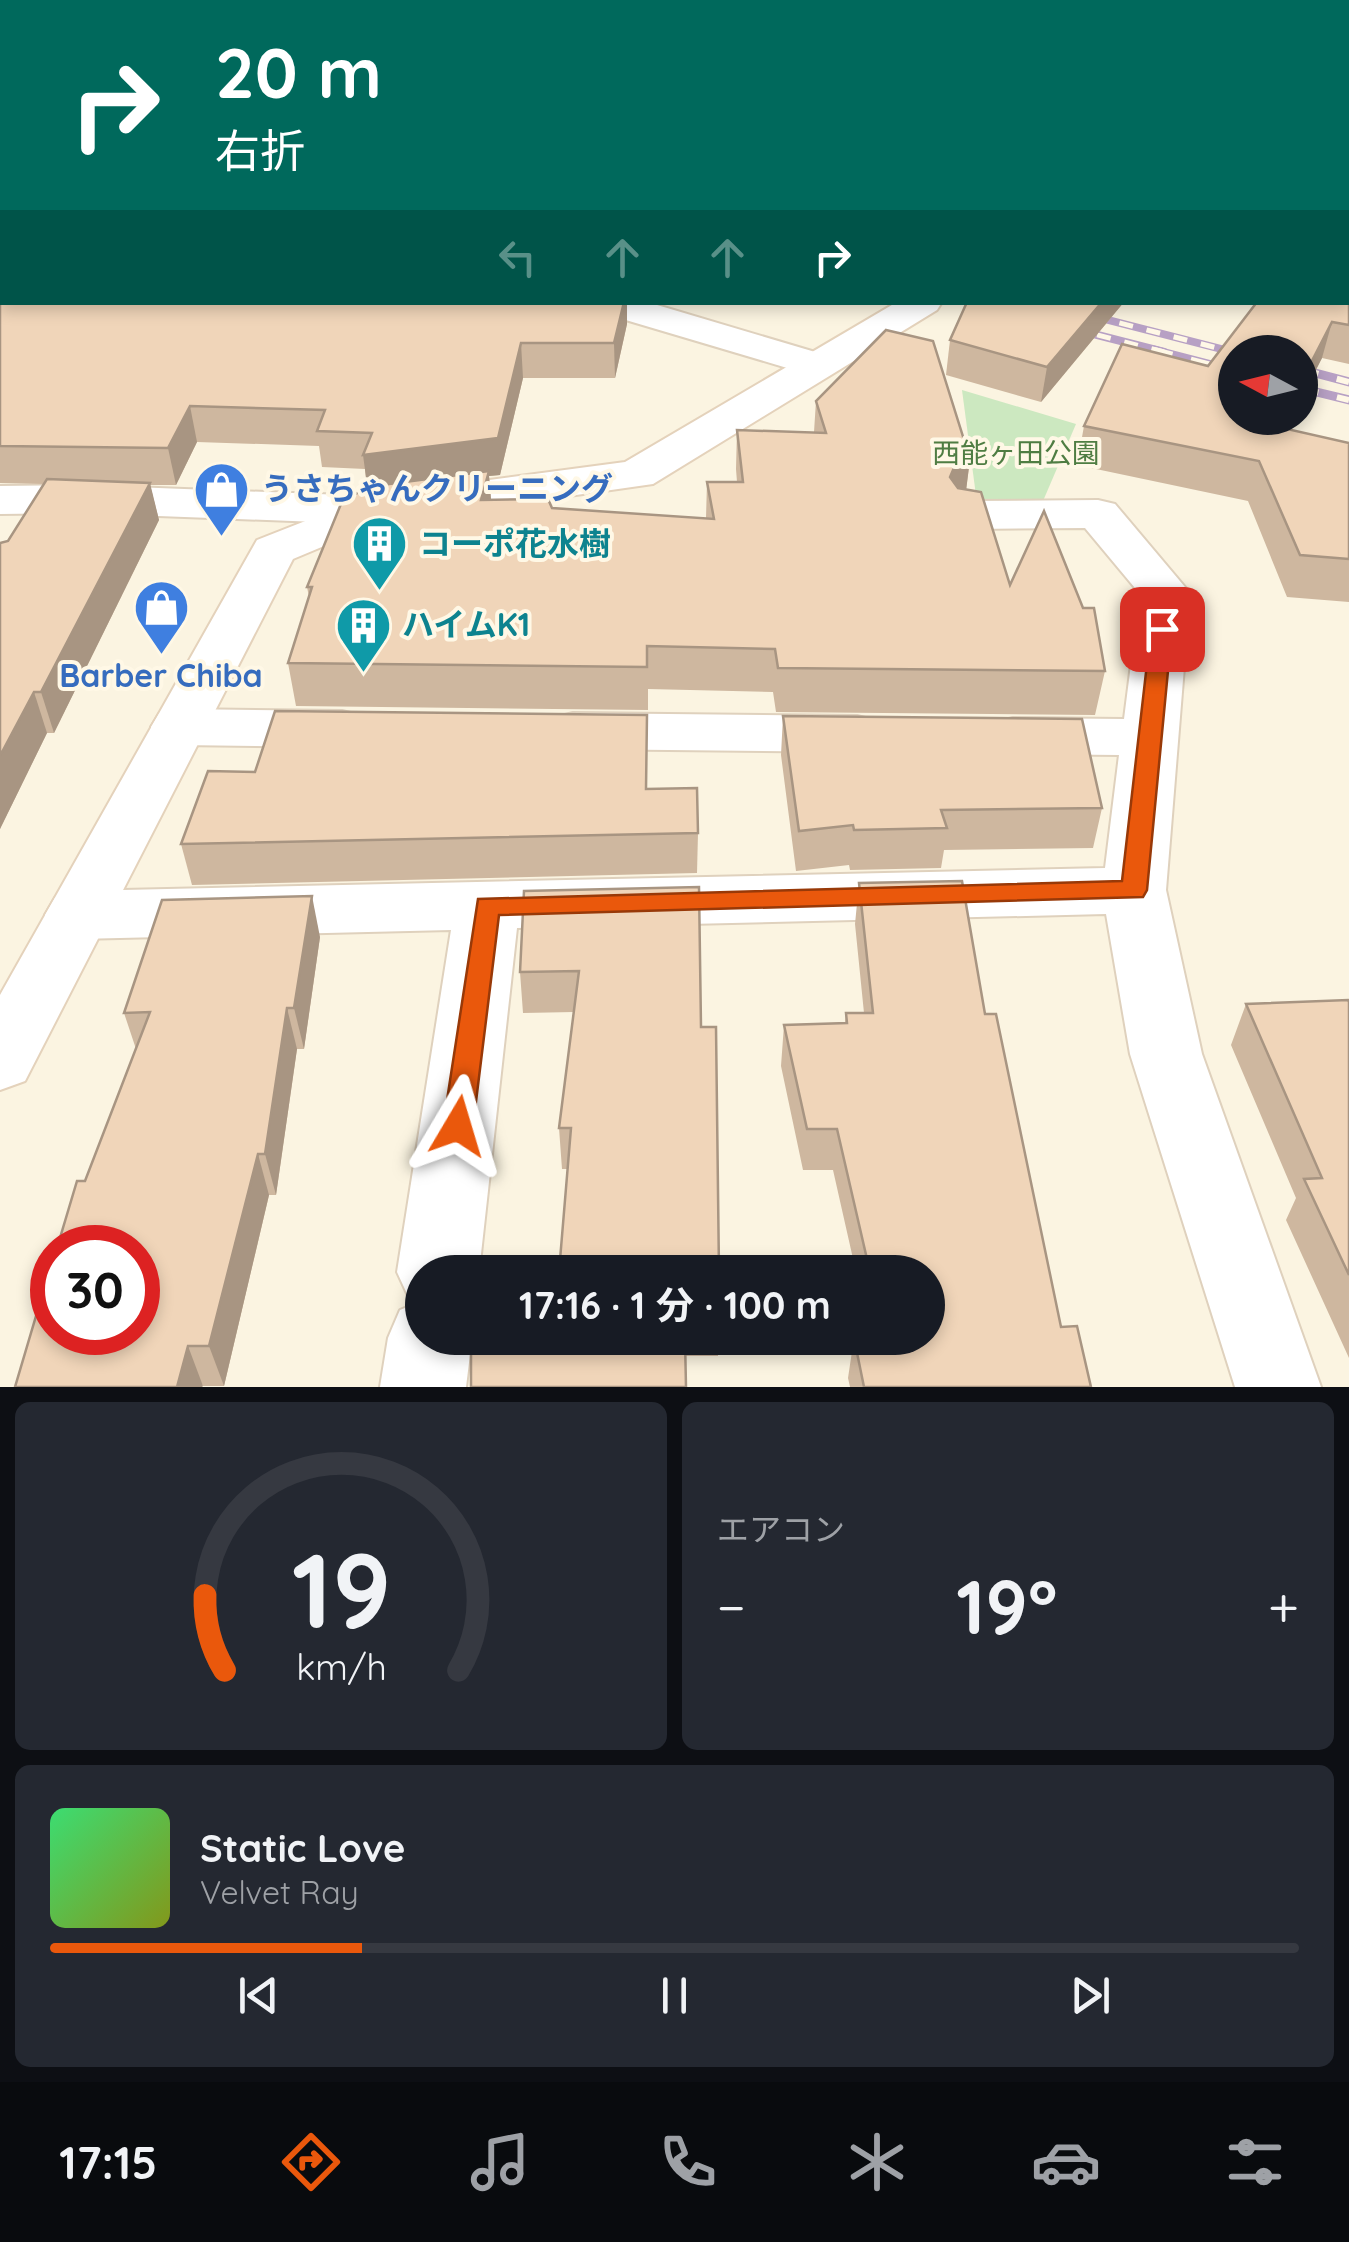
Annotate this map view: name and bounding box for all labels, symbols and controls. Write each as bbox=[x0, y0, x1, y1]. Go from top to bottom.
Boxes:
text: 20 m bbox=[215, 28, 382, 116]
icon: right bbox=[50, 40, 180, 170]
text: 右折 bbox=[215, 122, 305, 178]
icon: left bbox=[490, 230, 545, 285]
icon: ahead bbox=[595, 230, 650, 285]
icon: ahead bbox=[700, 230, 755, 285]
icon: right bbox=[805, 230, 860, 285]
north arrow bbox=[1218, 335, 1318, 435]
map controls bbox=[1218, 335, 1318, 435]
park label: 西能ヶ田公園 bbox=[932, 435, 1100, 470]
shop icon: うさちゃんクリーニング bbox=[192, 459, 252, 538]
place label: うさちゃんクリーニング bbox=[261, 468, 613, 508]
building icon: コーポ花水樹 bbox=[350, 514, 410, 593]
place label: コーポ花水樹 bbox=[419, 523, 611, 563]
shop icon: Barber Chiba bbox=[131, 577, 191, 656]
pin bbox=[1120, 587, 1205, 672]
building icon: ハイムK1 bbox=[333, 595, 393, 674]
icon: arrive bbox=[1135, 602, 1190, 657]
place label: ハイムK1 bbox=[402, 604, 530, 644]
place label: Barber Chiba bbox=[59, 655, 263, 695]
position arrow bbox=[406, 1074, 510, 1178]
speed limit sign: 30 bbox=[30, 1225, 160, 1355]
text: 17:16 · 1 分 · 100 m bbox=[519, 1281, 831, 1329]
text: エアコン bbox=[717, 1509, 845, 1549]
text: 19 bbox=[291, 1524, 391, 1654]
text: 19° bbox=[956, 1559, 1057, 1653]
text: − bbox=[717, 1572, 746, 1641]
text: + bbox=[1268, 1572, 1299, 1641]
text: km/h bbox=[296, 1644, 386, 1689]
text: Static Love bbox=[200, 1824, 405, 1872]
text: Velvet Ray bbox=[200, 1872, 359, 1912]
icon: previous bbox=[231, 1968, 286, 2023]
icon: pause bbox=[647, 1968, 702, 2023]
icon: next bbox=[1063, 1968, 1118, 2023]
icon: directions bbox=[276, 2127, 346, 2197]
icon: music bbox=[465, 2127, 535, 2197]
icon: phone bbox=[653, 2127, 723, 2197]
icon: climate bbox=[842, 2127, 912, 2197]
icon: car bbox=[1031, 2127, 1101, 2197]
icon: filters bbox=[1220, 2127, 1290, 2197]
text: 17:15 bbox=[59, 2134, 157, 2190]

